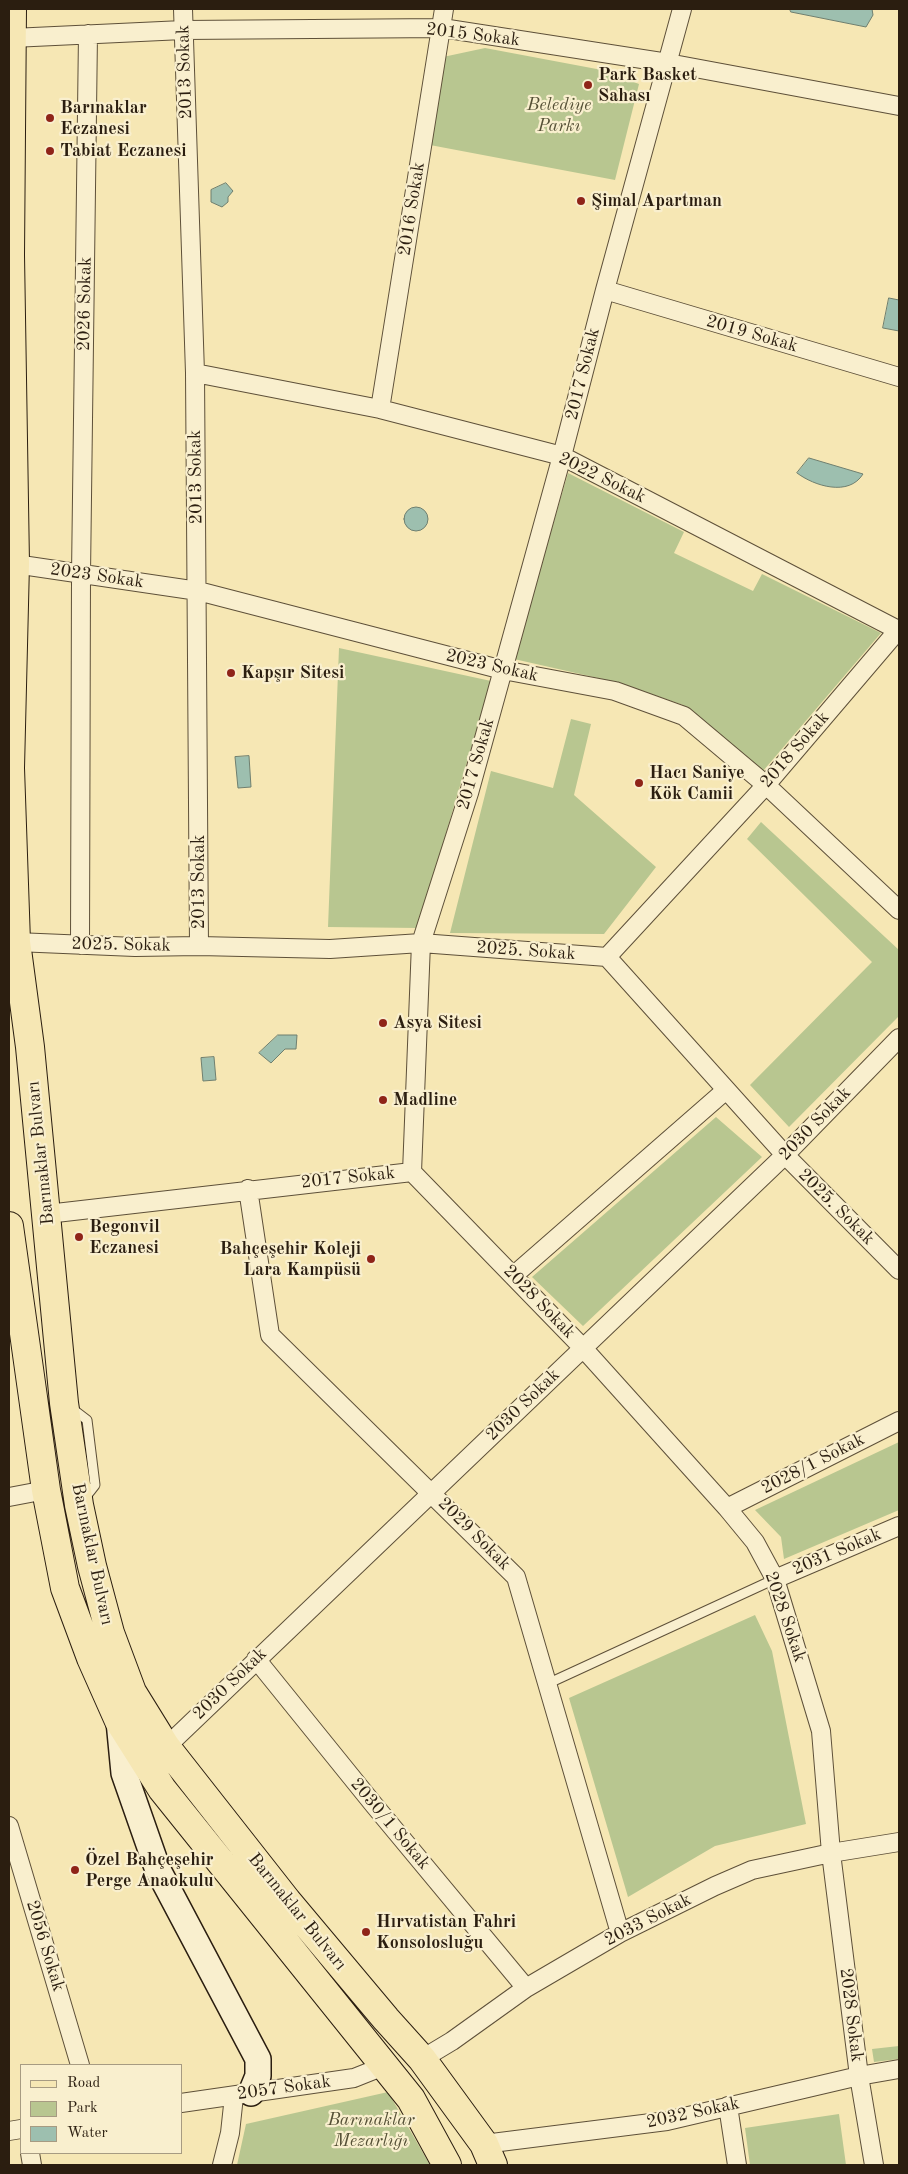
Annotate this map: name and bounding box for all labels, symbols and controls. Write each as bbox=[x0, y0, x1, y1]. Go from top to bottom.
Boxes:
street label: 2015 Sokak bbox=[425, 19, 521, 51]
street label: 2013 Sokak bbox=[173, 24, 197, 120]
place label: Park Basket Sahası bbox=[598, 64, 697, 106]
marker: Park Basket Sahası bbox=[582, 79, 594, 91]
park label: Belediye Parkı bbox=[527, 94, 591, 136]
place label: Barınaklar Eczanesi bbox=[60, 97, 147, 140]
marker: Barınaklar Eczanesi bbox=[44, 112, 56, 124]
place label: Tabiat Eczanesi bbox=[60, 140, 187, 162]
marker: Tabiat Eczanesi bbox=[44, 145, 56, 157]
street label: 2016 Sokak bbox=[394, 161, 430, 257]
place label: Şimal Apartman bbox=[591, 190, 722, 212]
marker: Şimal Apartman bbox=[575, 195, 587, 207]
street label: 2026 Sokak bbox=[73, 257, 97, 351]
street label: 2019 Sokak bbox=[704, 311, 800, 357]
street label: 2017 Sokak bbox=[561, 326, 605, 422]
street label: 2013 Sokak bbox=[184, 430, 208, 524]
street label: 2022 Sokak bbox=[555, 448, 649, 508]
street label: 2023 Sokak bbox=[49, 559, 145, 593]
street label: 2023 Sokak bbox=[444, 645, 540, 687]
place label: Kapşır Sitesi bbox=[241, 662, 344, 684]
marker: Kapşır Sitesi bbox=[225, 667, 237, 679]
street label: 2018 Sokak bbox=[756, 707, 834, 793]
street label: 2017 Sokak bbox=[453, 716, 499, 812]
place label: Hacı Saniye Kök Camii bbox=[649, 762, 744, 804]
marker: Hacı Saniye Kök Camii bbox=[633, 777, 645, 789]
street label: 2013 Sokak bbox=[188, 835, 210, 929]
street label: 2025. Sokak bbox=[71, 933, 171, 957]
street label: 2025. Sokak bbox=[476, 937, 576, 965]
place label: Asya Sitesi bbox=[393, 1012, 482, 1034]
marker: Asya Sitesi bbox=[377, 1017, 389, 1029]
street label: Barınaklar Bulvarı bbox=[23, 1080, 59, 1226]
street label: 2030 Sokak bbox=[774, 1083, 856, 1165]
place label: Madline bbox=[393, 1089, 457, 1111]
marker: Madline bbox=[377, 1094, 389, 1106]
street label: 2017 Sokak bbox=[300, 1162, 396, 1194]
street label: 2025. Sokak bbox=[793, 1164, 879, 1250]
place label: Begonvil Eczanesi bbox=[89, 1216, 160, 1258]
marker: Begonvil Eczanesi bbox=[73, 1231, 85, 1243]
place label: Bahçeşehir Koleji Lara Kampüsü bbox=[220, 1238, 361, 1280]
marker: Bahçeşehir Koleji Lara Kampüsü bbox=[365, 1253, 377, 1265]
street label: 2028 Sokak bbox=[498, 1261, 580, 1343]
street label: 2030 Sokak bbox=[482, 1364, 564, 1446]
street label: 2028/1 Sokak bbox=[758, 1429, 868, 1499]
street label: Barınaklar Bulvarı bbox=[66, 1481, 118, 1627]
street label: 2029 Sokak bbox=[433, 1493, 515, 1575]
street label: 2031 Sokak bbox=[789, 1524, 885, 1580]
street label: 2028 Sokak bbox=[759, 1569, 811, 1665]
street label: 2030 Sokak bbox=[189, 1643, 271, 1725]
street label: 2030/1 Sokak bbox=[345, 1774, 435, 1874]
place label: Özel Bahçeşehir Perge Anaokulu bbox=[85, 1849, 214, 1892]
street label: Barınaklar Bulvarı bbox=[243, 1849, 351, 1975]
marker: Özel Bahçeşehir Perge Anaokulu bbox=[69, 1864, 81, 1876]
street label: 2033 Sokak bbox=[601, 1889, 695, 1951]
street label: 2056 Sokak bbox=[21, 1898, 69, 1994]
place label: Hırvatistan Fahri Konsolosluğu bbox=[376, 1911, 516, 1954]
marker: Hırvatistan Fahri Konsolosluğu bbox=[360, 1926, 372, 1938]
street label: 2028 Sokak bbox=[835, 1967, 867, 2063]
legend bbox=[20, 2064, 182, 2154]
street label: 2057 Sokak bbox=[236, 2071, 332, 2105]
text: Road bbox=[67, 2076, 100, 2091]
street label: 2032 Sokak bbox=[645, 2093, 741, 2133]
text: Park bbox=[67, 2101, 98, 2116]
park label: Barınaklar Mezarlığı bbox=[327, 2109, 415, 2152]
text: Water bbox=[67, 2126, 108, 2141]

